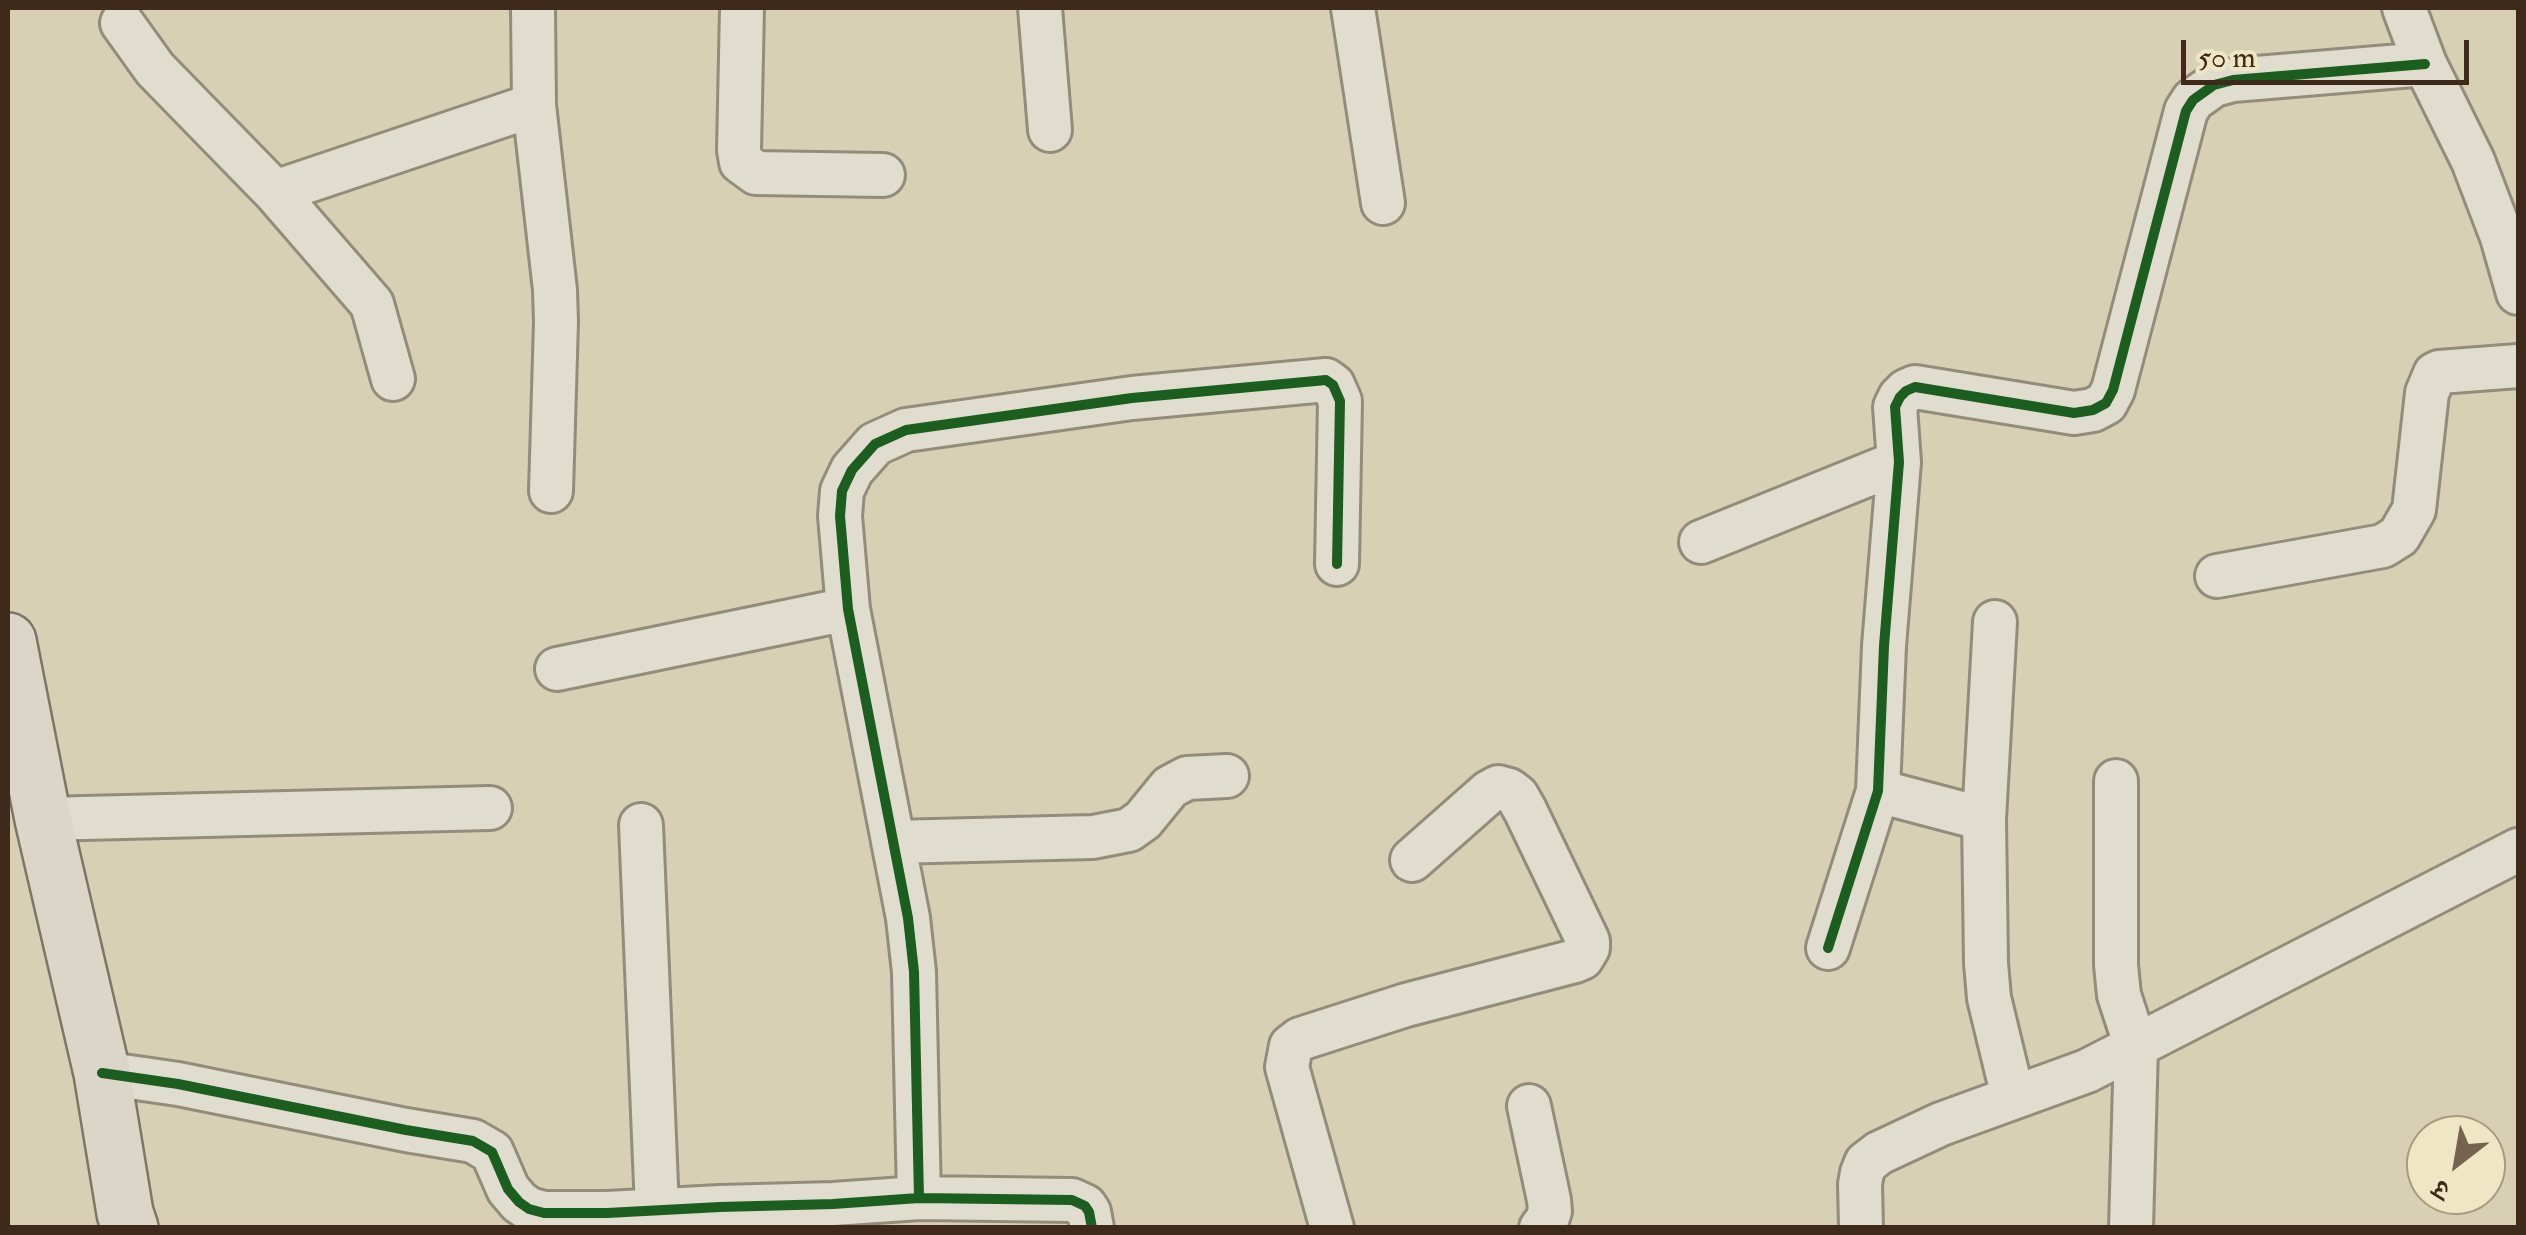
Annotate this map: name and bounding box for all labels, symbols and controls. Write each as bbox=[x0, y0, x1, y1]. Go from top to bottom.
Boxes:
scale bar bbox=[2186, 20, 2474, 82]
text: 50 m bbox=[2198, 39, 2256, 76]
north arrow bbox=[2406, 1115, 2506, 1215]
text: उ bbox=[2426, 1171, 2456, 1208]

